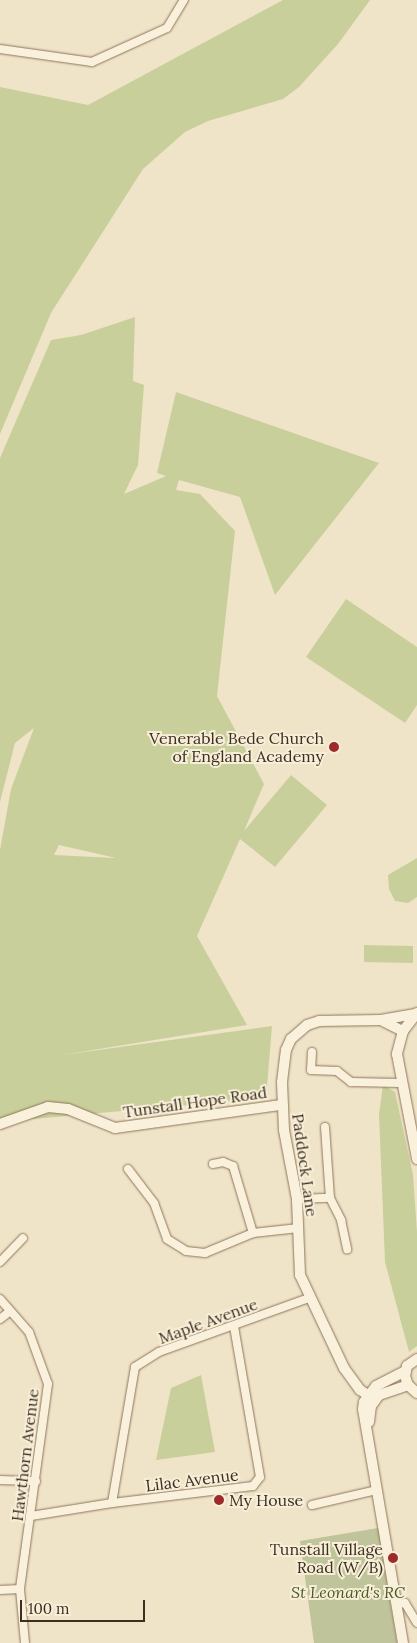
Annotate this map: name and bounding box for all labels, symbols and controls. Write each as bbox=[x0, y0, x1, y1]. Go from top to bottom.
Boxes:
place label: Venerable Bede Church of England Academy bbox=[149, 728, 324, 766]
marker: Venerable Bede Church of England Academy bbox=[328, 741, 340, 753]
street label: Tunstall Hope Road bbox=[122, 1082, 268, 1122]
street label: Paddock Lane bbox=[288, 1112, 322, 1218]
street label: Maple Avenue bbox=[156, 1294, 260, 1348]
street label: Hawthorn Avenue bbox=[7, 1388, 43, 1522]
street label: Lilac Avenue bbox=[144, 1465, 240, 1495]
place label: My House bbox=[229, 1490, 303, 1510]
marker: My House bbox=[213, 1494, 225, 1506]
place label: Tunstall Village Road (W/B) bbox=[270, 1539, 383, 1577]
marker: Tunstall Village Road (W/B) bbox=[387, 1552, 399, 1564]
park label: St Leonard's RC bbox=[291, 1582, 405, 1602]
scale bar bbox=[22, 1590, 148, 1622]
text: 100 m bbox=[28, 1599, 69, 1618]

